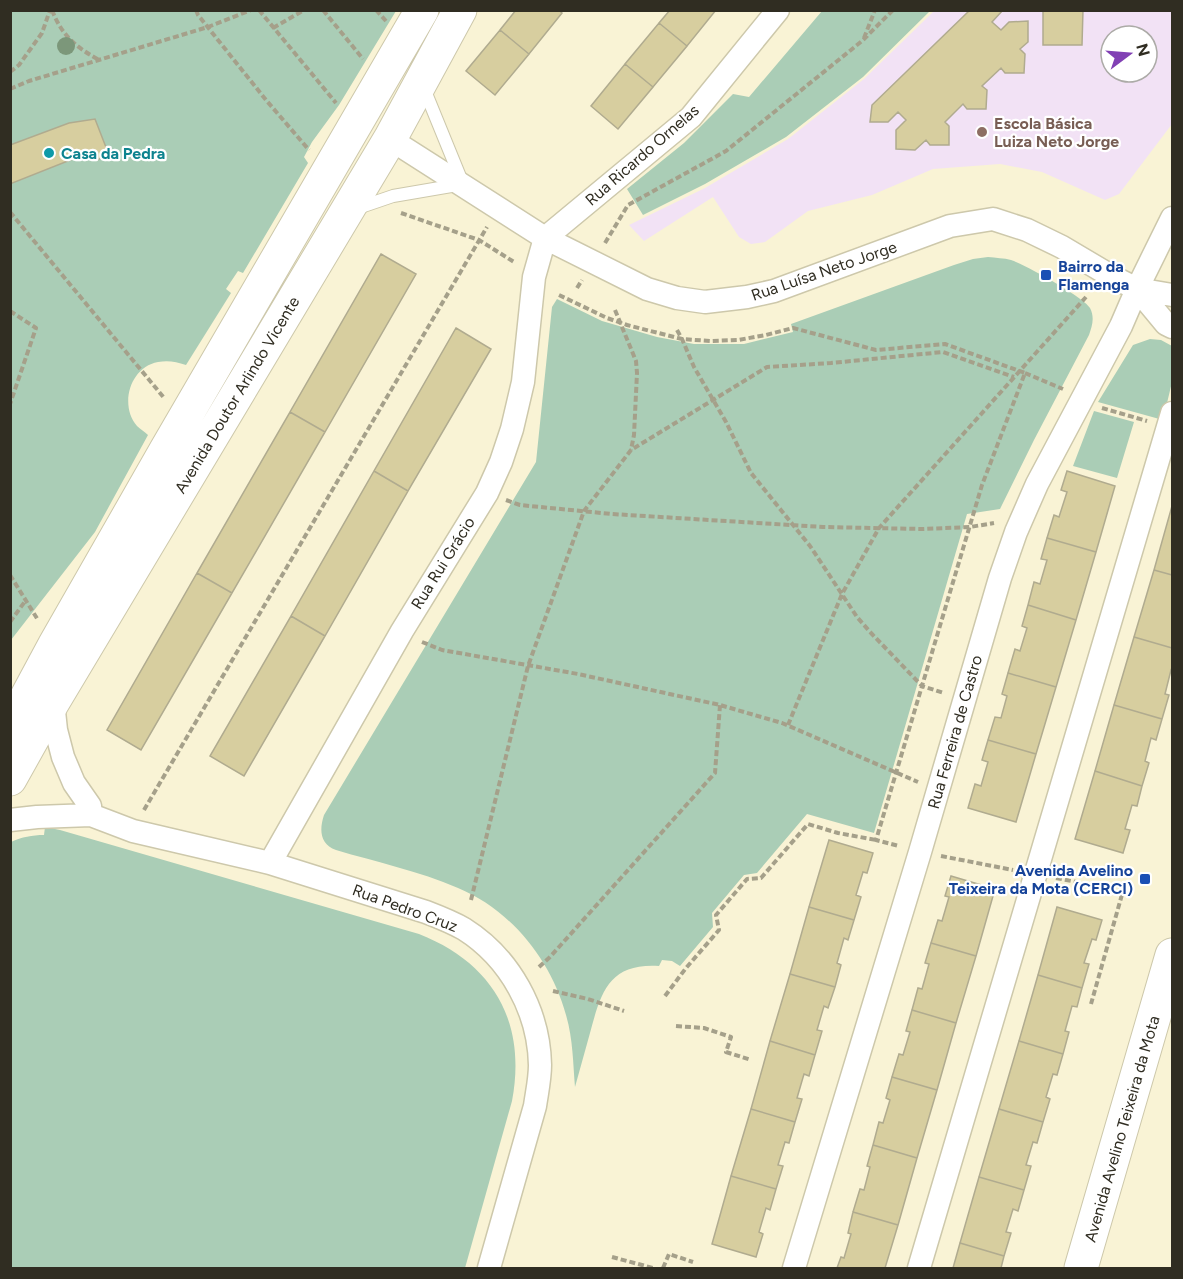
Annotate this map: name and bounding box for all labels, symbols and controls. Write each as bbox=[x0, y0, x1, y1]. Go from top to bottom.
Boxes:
north arrow bbox=[1099, 24, 1159, 84]
text: N bbox=[1132, 41, 1154, 59]
street label: Rua Ricardo Ornelas bbox=[581, 101, 703, 209]
place label: Escola Básica Luiza Neto Jorge bbox=[994, 114, 1119, 151]
marker: Escola Básica Luiza Neto Jorge bbox=[975, 125, 989, 139]
place label: Casa da Pedra bbox=[61, 144, 165, 163]
marker: Casa da Pedra bbox=[42, 146, 56, 160]
street label: Rua Luísa Neto Jorge bbox=[749, 237, 900, 305]
place label: Bairro da Flamenga bbox=[1058, 257, 1129, 294]
marker: Bairro da Flamenga bbox=[1039, 268, 1053, 282]
street label: Avenida Doutor Arlindo Vicente bbox=[171, 293, 304, 497]
street label: Rua Rui Grácio bbox=[407, 513, 479, 613]
street label: Rua Ferreira de Castro bbox=[924, 653, 986, 811]
place label: Avenida Avelino Teixeira da Mota (CERCI) bbox=[949, 861, 1133, 898]
marker: Avenida Avelino Teixeira da Mota (CERCI) bbox=[1138, 872, 1152, 886]
street label: Rua Pedro Cruz bbox=[350, 880, 460, 936]
street label: Avenida Avelino Teixeira da Mota bbox=[1081, 1014, 1163, 1244]

